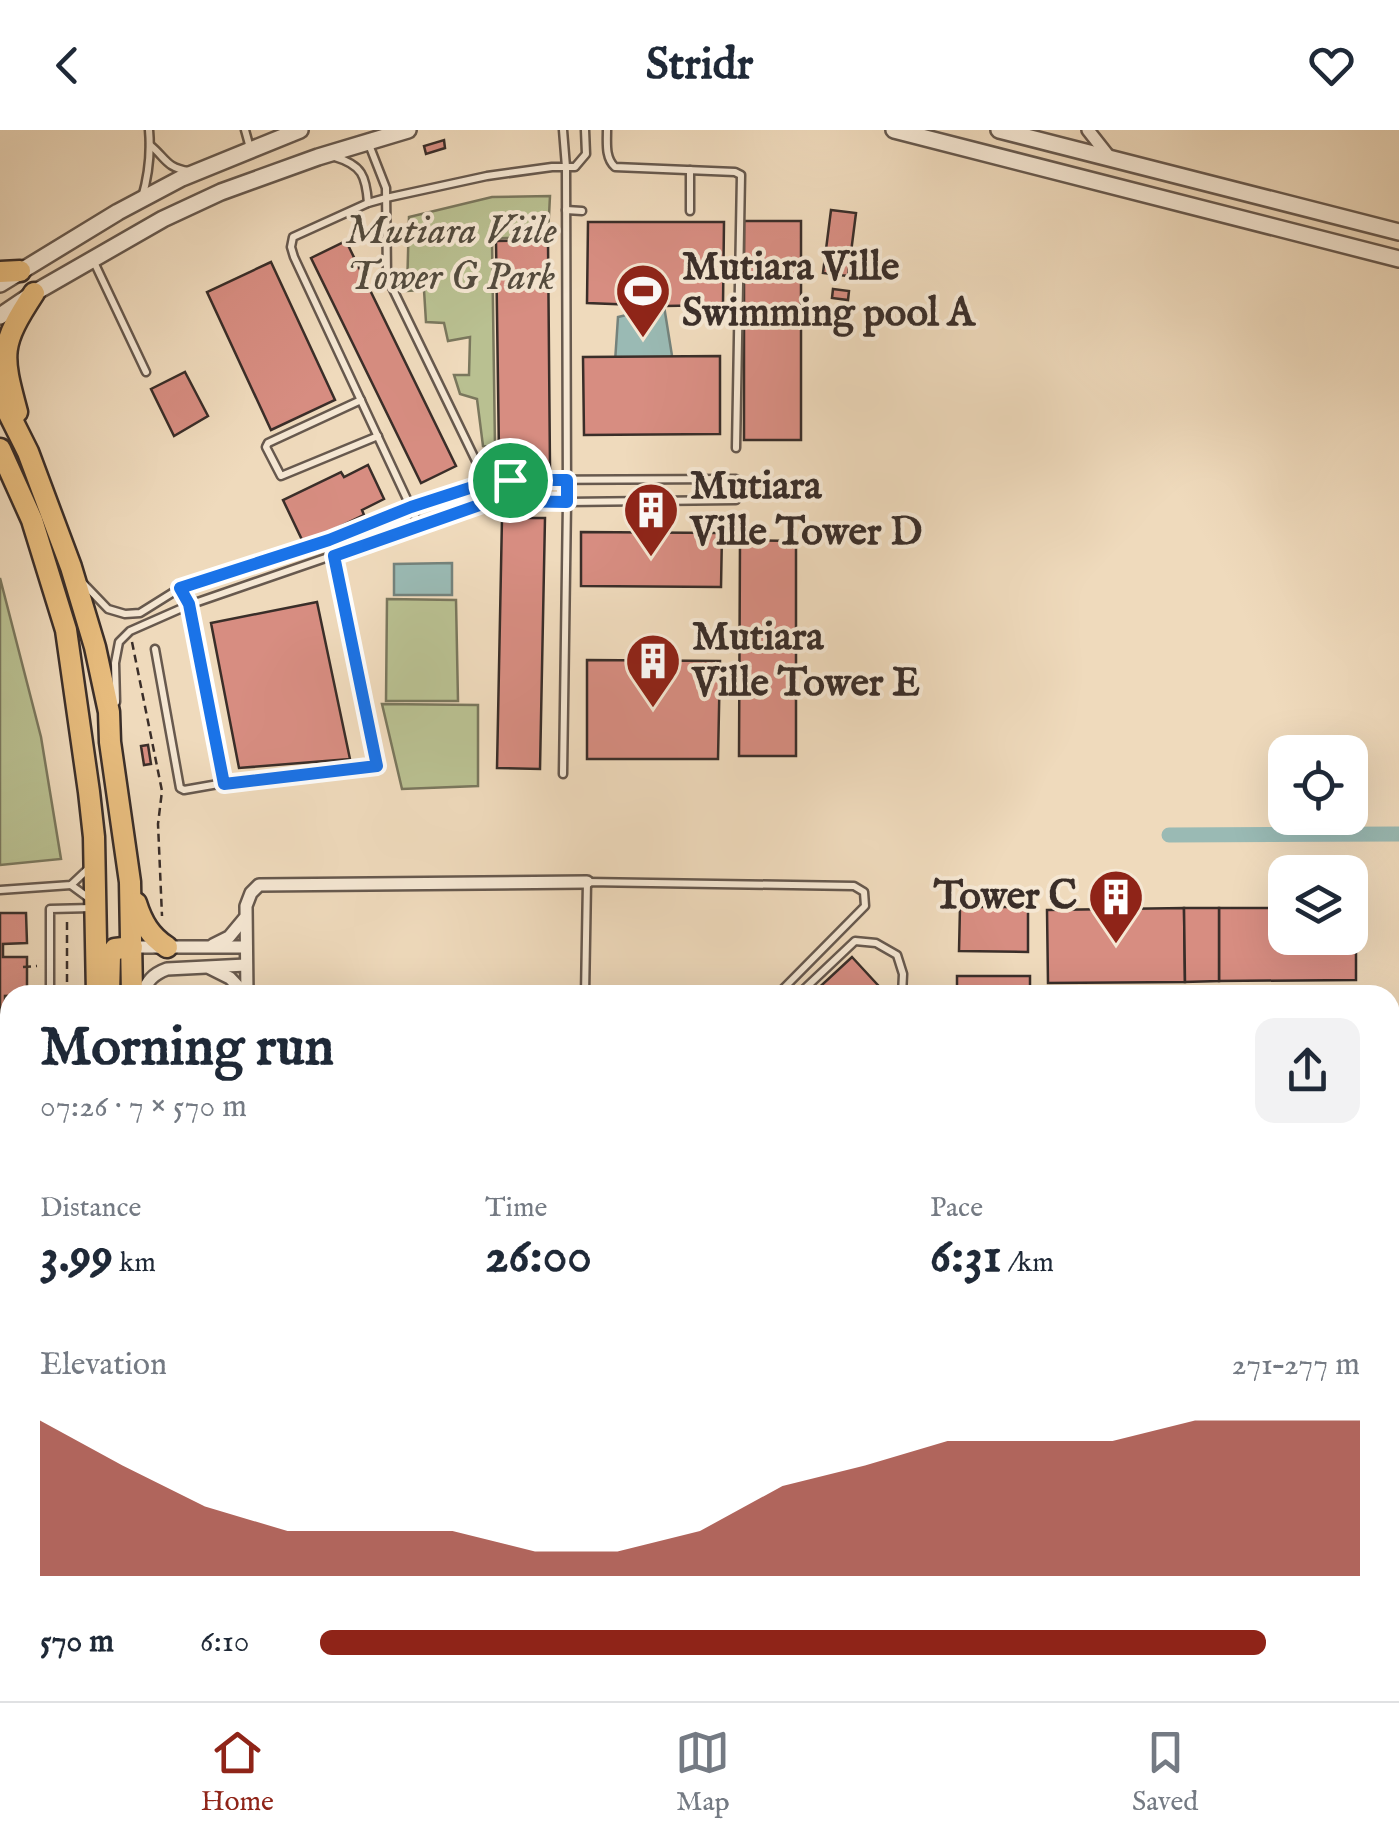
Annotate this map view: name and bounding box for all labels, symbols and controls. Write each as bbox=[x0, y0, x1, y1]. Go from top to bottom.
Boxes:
text: Stridr bbox=[646, 37, 753, 94]
icon: back bbox=[40, 38, 95, 93]
icon: heart bbox=[1304, 38, 1359, 93]
park label: Mutiara Viile Tower G Park bbox=[345, 207, 557, 304]
place label: Mutiara Ville Swimming pool A bbox=[682, 243, 977, 340]
sports icon: Mutiara Ville Swimming pool A bbox=[613, 261, 673, 340]
pin bbox=[468, 438, 553, 523]
icon: arrive bbox=[483, 453, 538, 508]
place label: Mutiara Ville Tower D bbox=[689, 462, 922, 559]
building icon: Mutiara Ville Tower D bbox=[621, 480, 681, 559]
place label: Mutiara Ville Tower E bbox=[691, 613, 920, 710]
building icon: Mutiara Ville Tower E bbox=[623, 631, 683, 710]
map controls bbox=[1268, 735, 1368, 955]
button: locate bbox=[1268, 735, 1368, 835]
button: layers bbox=[1268, 855, 1368, 955]
building icon: Tower C bbox=[1086, 867, 1146, 946]
place label: Tower C bbox=[933, 872, 1077, 923]
text: Morning run bbox=[40, 1014, 334, 1084]
button: share bbox=[1255, 1018, 1360, 1123]
text: 07:26 · 7 × 570 m bbox=[40, 1087, 247, 1128]
text: Distance bbox=[40, 1191, 141, 1226]
text: Time bbox=[485, 1191, 547, 1226]
text: Pace bbox=[930, 1191, 983, 1226]
text: 3.99 bbox=[40, 1226, 113, 1289]
text: 26:00 bbox=[485, 1226, 592, 1289]
text: 6:31 bbox=[930, 1226, 1002, 1289]
text: km bbox=[113, 1246, 156, 1281]
text: /km bbox=[1002, 1246, 1054, 1281]
text: Elevation bbox=[40, 1345, 167, 1386]
text: 271–277 m bbox=[1231, 1345, 1360, 1386]
text: 570 m bbox=[40, 1622, 114, 1663]
text: 6:10 bbox=[200, 1622, 249, 1663]
tab: Home bbox=[201, 1725, 274, 1820]
tab: Map bbox=[675, 1725, 730, 1820]
tab: Saved bbox=[1132, 1725, 1198, 1820]

